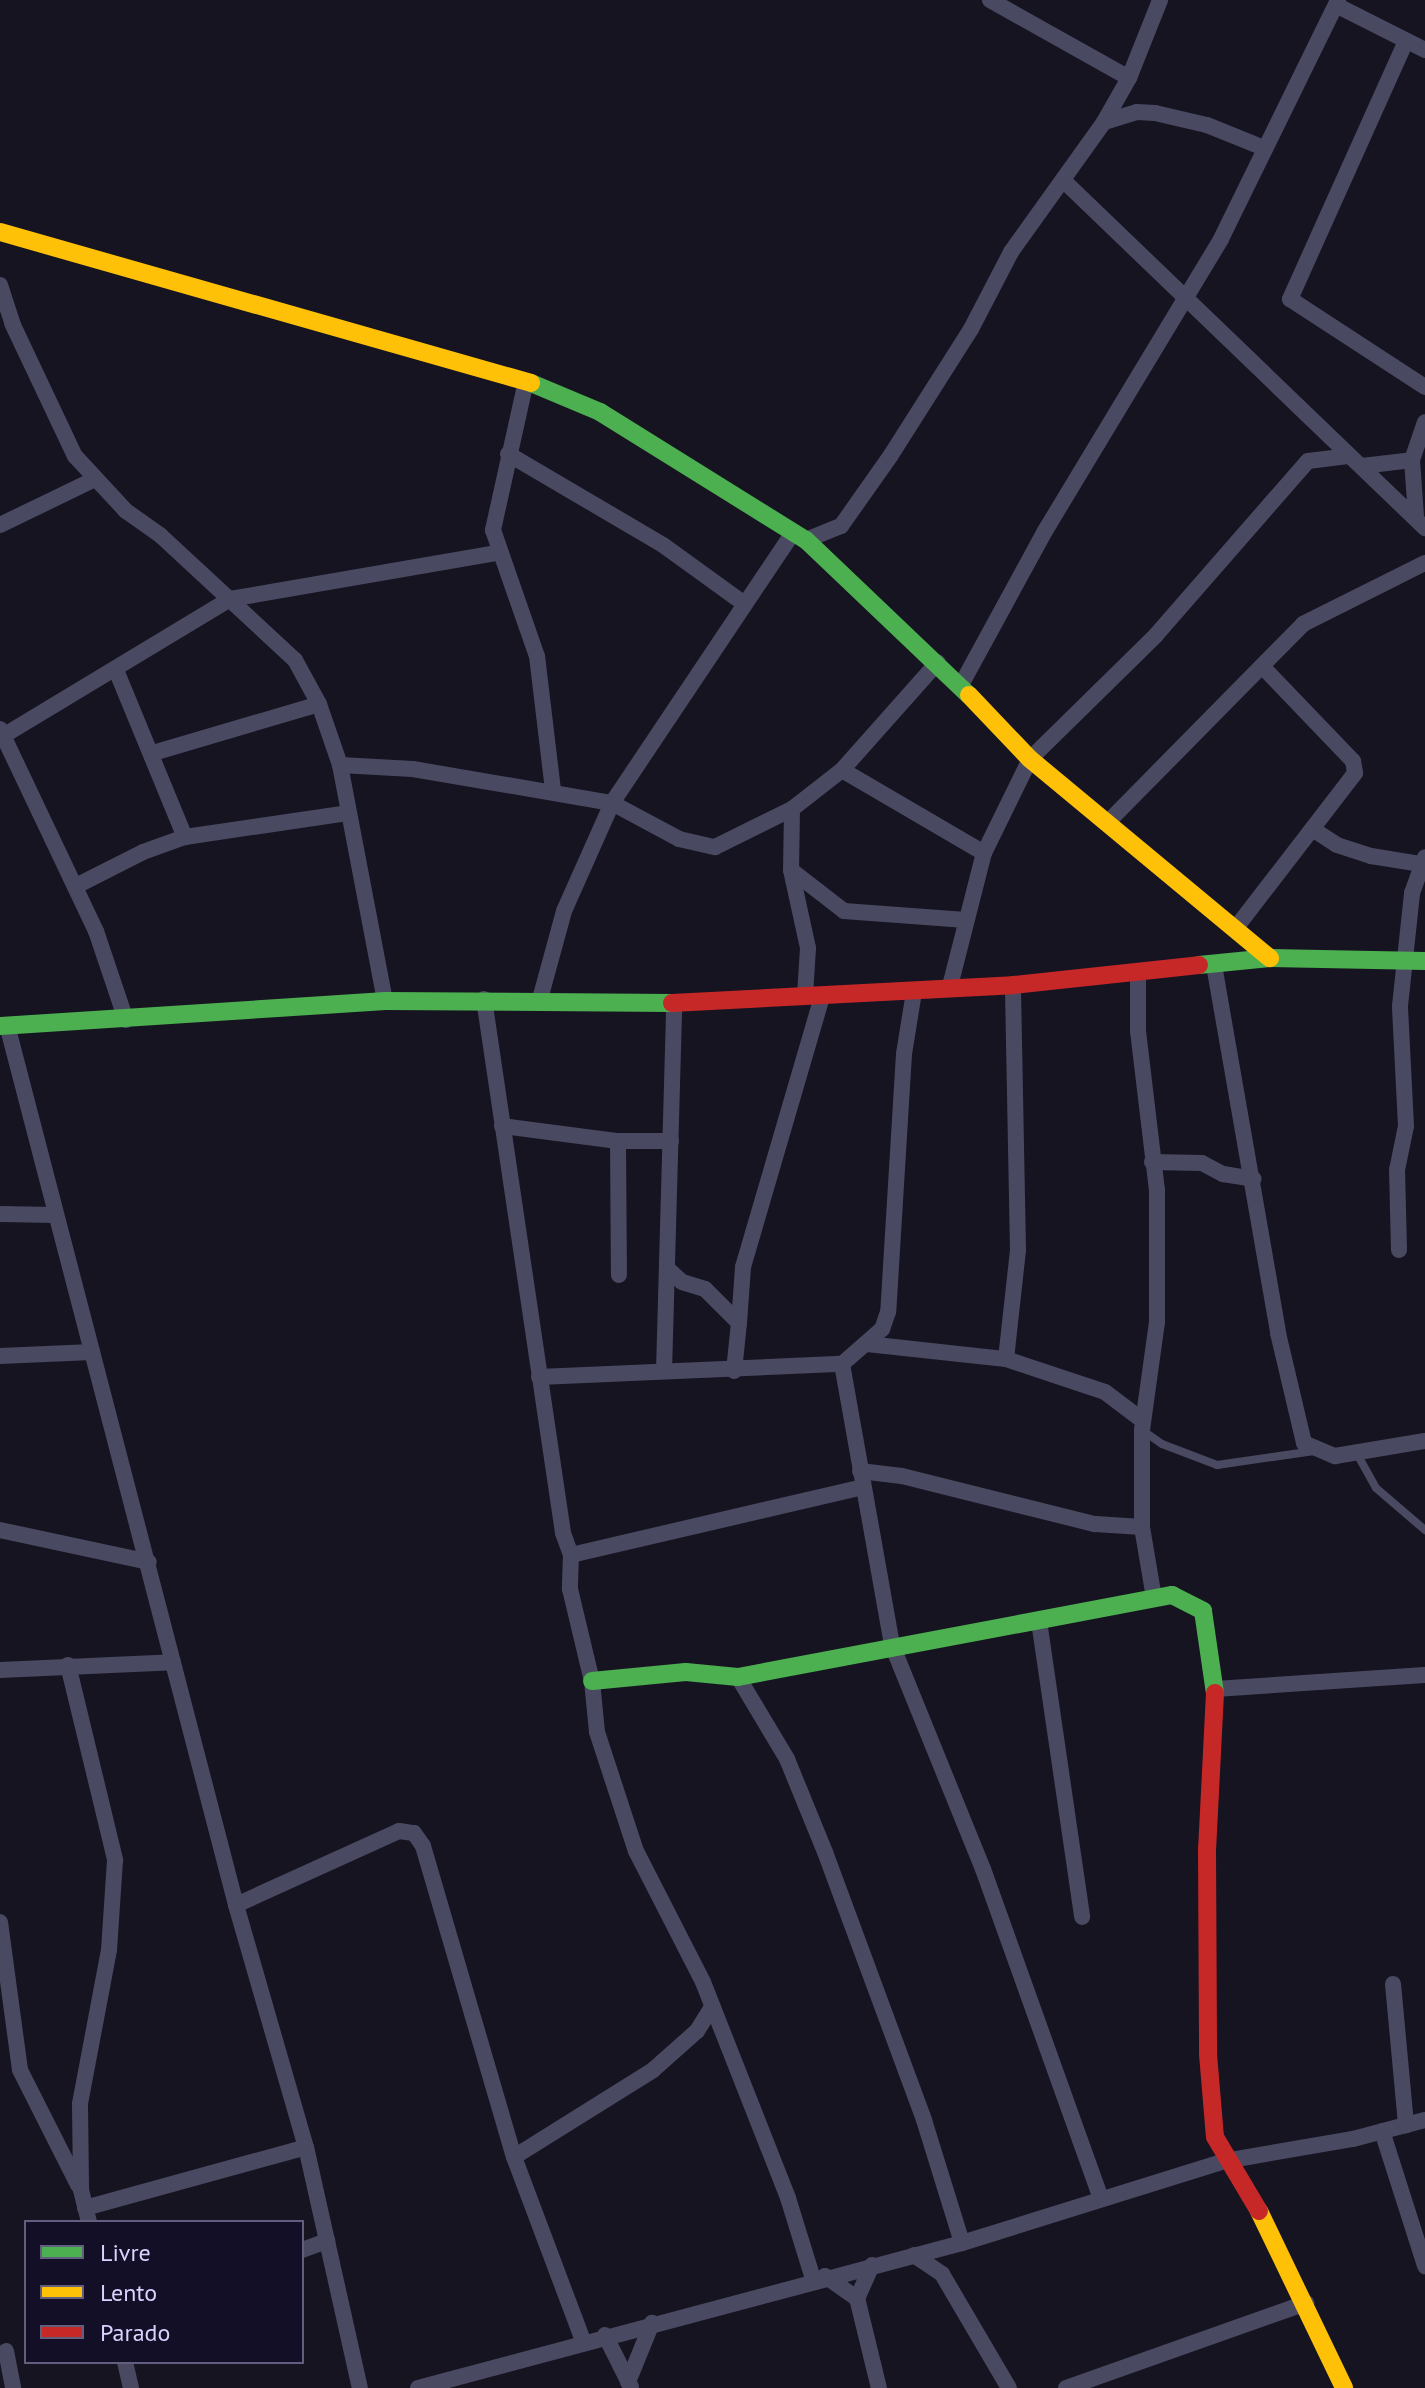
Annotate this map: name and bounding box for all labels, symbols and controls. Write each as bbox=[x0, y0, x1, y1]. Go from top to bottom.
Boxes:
legend bbox=[24, 2220, 304, 2364]
text: Livre bbox=[100, 2237, 151, 2268]
text: Lento bbox=[100, 2277, 157, 2308]
text: Parado bbox=[100, 2317, 170, 2348]

